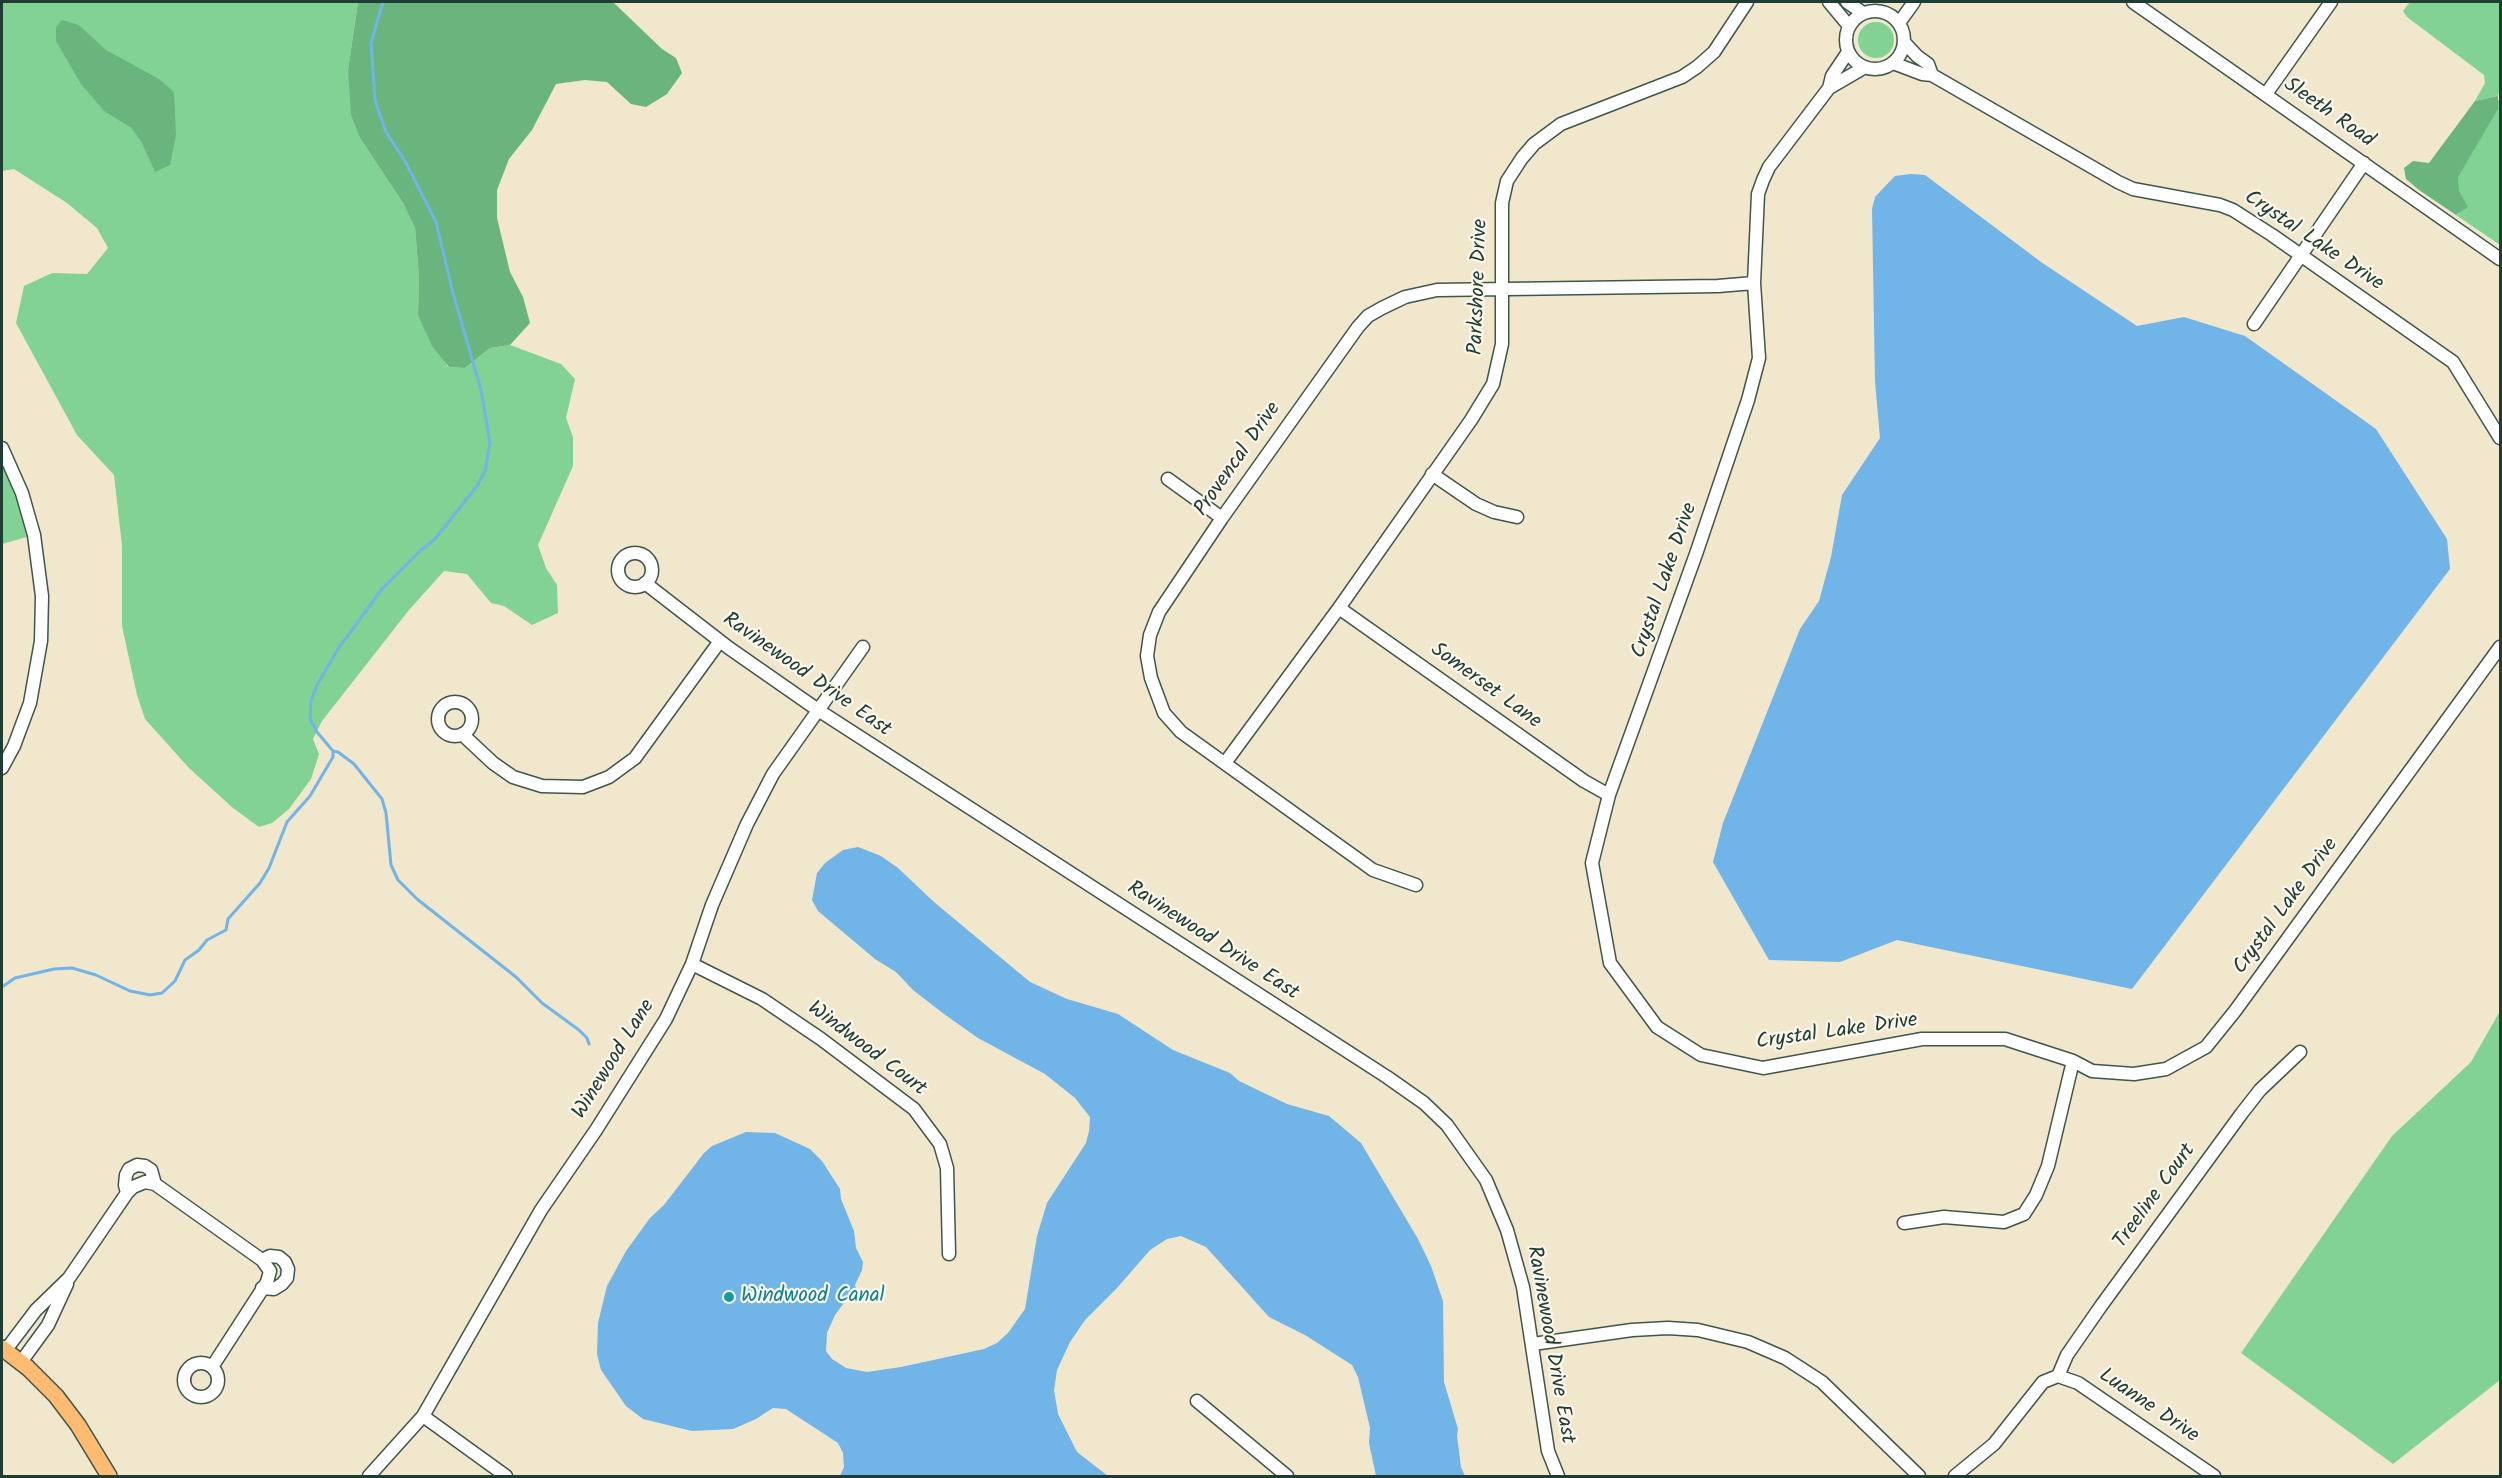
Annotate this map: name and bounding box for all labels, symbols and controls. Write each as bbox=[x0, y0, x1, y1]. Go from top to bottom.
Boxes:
street label: Sleeth Road bbox=[2278, 74, 2378, 154]
street label: Crystal Lake Drive bbox=[2239, 186, 2387, 298]
street label: Parkshore Drive bbox=[1465, 218, 1495, 356]
street label: Provencal Drive bbox=[1190, 398, 1288, 522]
street label: Crystal Lake Drive bbox=[1628, 500, 1704, 662]
street label: Ravinewood Drive East bbox=[717, 608, 895, 744]
street label: Somerset Lane bbox=[1425, 638, 1545, 736]
street label: Crystal Lake Drive bbox=[2229, 834, 2345, 980]
street label: Ravinewood Drive East bbox=[1121, 877, 1303, 1007]
street label: Winewood Lane bbox=[568, 996, 662, 1124]
street label: Windwood Court bbox=[802, 997, 930, 1103]
street label: Crystal Lake Drive bbox=[1755, 1009, 1919, 1057]
street label: Treeline Court bbox=[2109, 1140, 2203, 1254]
street label: Ravinewood Drive East bbox=[1519, 1244, 1579, 1446]
place label: Windwood Canal bbox=[741, 1284, 885, 1310]
marker: Windwood Canal bbox=[722, 1290, 736, 1304]
street label: Luanne Drive bbox=[2093, 1364, 2203, 1450]

